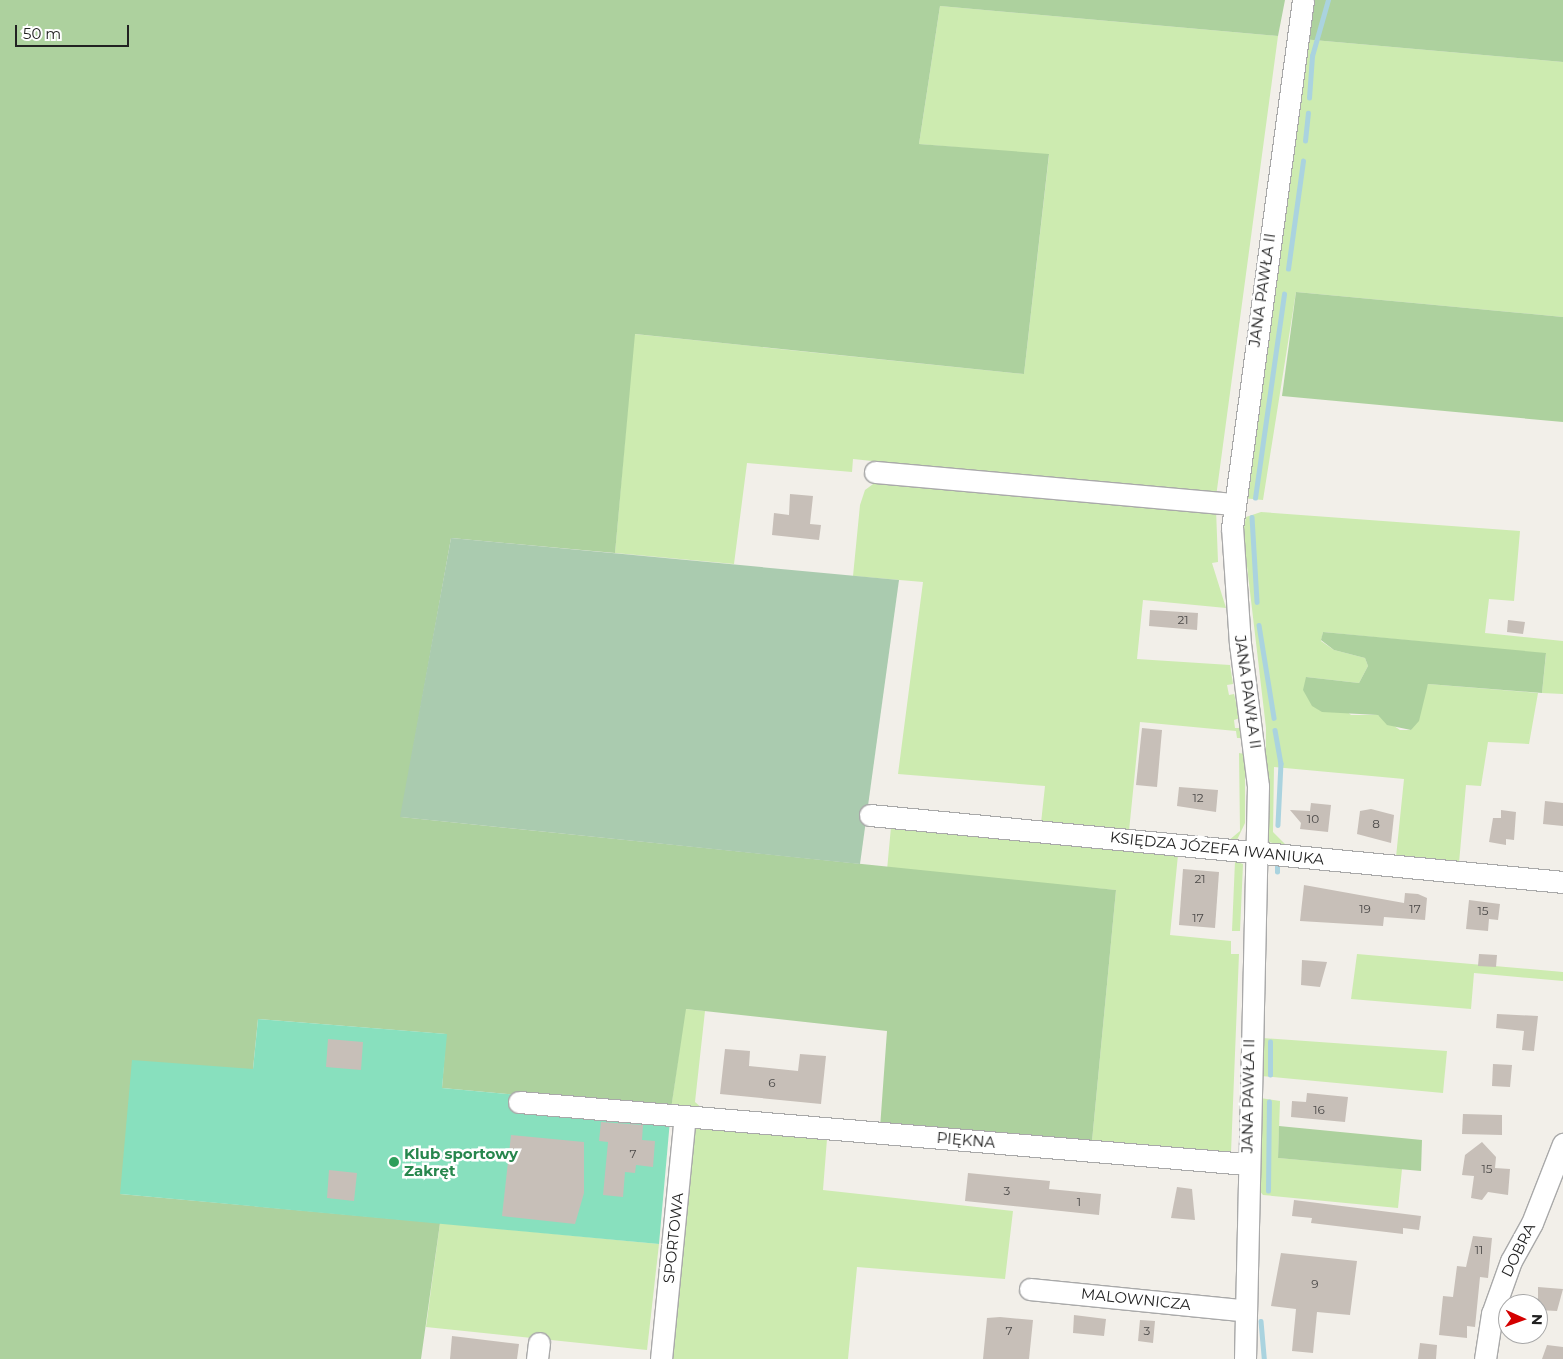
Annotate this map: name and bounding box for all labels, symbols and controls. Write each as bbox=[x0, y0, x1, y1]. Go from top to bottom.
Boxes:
scale bar bbox=[18, 15, 131, 47]
text: 50 m bbox=[23, 24, 61, 43]
street label: JANA PAWŁA II bbox=[1245, 232, 1279, 348]
house number: 21 bbox=[1177, 613, 1189, 627]
street label: JANA PAWŁA II bbox=[1231, 634, 1265, 750]
house number: 12 bbox=[1192, 791, 1204, 805]
house number: 10 bbox=[1307, 812, 1319, 826]
house number: 8 bbox=[1372, 817, 1380, 831]
street label: KSIĘDZA JÓZEFA IWANIUKA bbox=[1109, 828, 1325, 868]
house number: 21 bbox=[1194, 872, 1206, 886]
house number: 19 bbox=[1359, 902, 1371, 916]
house number: 17 bbox=[1409, 902, 1421, 916]
house number: 15 bbox=[1477, 904, 1489, 918]
house number: 17 bbox=[1192, 911, 1204, 925]
street label: JANA PAWŁA II bbox=[1238, 1039, 1258, 1153]
house number: 6 bbox=[768, 1076, 776, 1090]
house number: 16 bbox=[1313, 1103, 1325, 1117]
street label: PIĘKNA bbox=[936, 1128, 996, 1152]
place label: Klub sportowy Zakręt bbox=[404, 1144, 518, 1179]
house number: 7 bbox=[629, 1147, 637, 1161]
marker: Klub sportowy Zakręt bbox=[388, 1156, 400, 1168]
house number: 15 bbox=[1481, 1162, 1493, 1176]
house number: 3 bbox=[1004, 1184, 1010, 1198]
street label: SPORTOWA bbox=[659, 1192, 687, 1284]
house number: 1 bbox=[1077, 1195, 1081, 1209]
street label: DOBRA bbox=[1497, 1220, 1539, 1280]
house number: 11 bbox=[1475, 1243, 1483, 1257]
house number: 9 bbox=[1311, 1277, 1319, 1291]
street label: MALOWNICZA bbox=[1080, 1284, 1192, 1314]
north arrow bbox=[1498, 1294, 1548, 1344]
text: N bbox=[1528, 1314, 1546, 1325]
house number: 7 bbox=[1005, 1324, 1013, 1338]
house number: 3 bbox=[1144, 1324, 1150, 1338]

